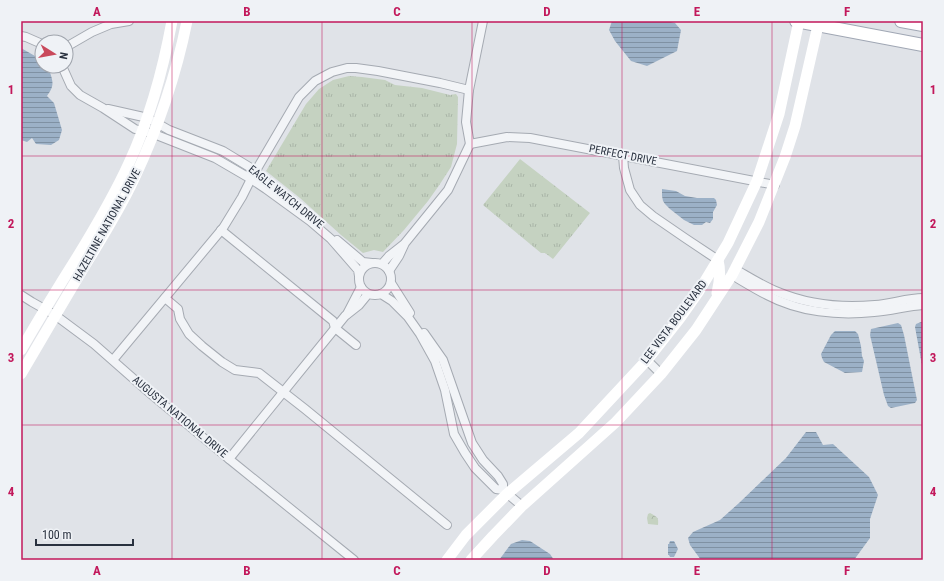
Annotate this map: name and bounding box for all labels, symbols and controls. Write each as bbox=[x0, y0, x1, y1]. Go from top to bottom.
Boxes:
text: A bbox=[93, 4, 101, 19]
text: B bbox=[243, 4, 251, 19]
text: C bbox=[393, 4, 401, 19]
text: D bbox=[543, 4, 551, 19]
text: E bbox=[694, 4, 701, 19]
text: F bbox=[844, 4, 850, 19]
north arrow bbox=[34, 34, 74, 74]
text: N bbox=[56, 51, 70, 61]
text: 1 bbox=[8, 82, 14, 97]
text: 1 bbox=[930, 82, 936, 97]
street label: PERFECT DRIVE bbox=[588, 142, 659, 168]
street label: EAGLE WATCH DRIVE bbox=[246, 163, 327, 232]
street label: HAZELTINE NATIONAL DRIVE bbox=[71, 166, 144, 284]
text: 2 bbox=[8, 216, 15, 231]
text: 2 bbox=[930, 216, 937, 231]
street label: LEE VISTA BOULEVARD bbox=[638, 278, 710, 366]
text: 3 bbox=[8, 350, 14, 365]
text: 3 bbox=[930, 350, 936, 365]
street label: AUGUSTA NATIONAL DRIVE bbox=[130, 373, 231, 461]
text: 4 bbox=[8, 484, 15, 499]
text: 4 bbox=[930, 484, 937, 499]
scale bar bbox=[36, 521, 133, 547]
text: 100 m bbox=[42, 528, 72, 542]
text: A bbox=[93, 563, 101, 578]
text: B bbox=[243, 563, 251, 578]
text: C bbox=[393, 563, 401, 578]
text: D bbox=[543, 563, 551, 578]
text: E bbox=[694, 563, 701, 578]
text: F bbox=[844, 563, 850, 578]

